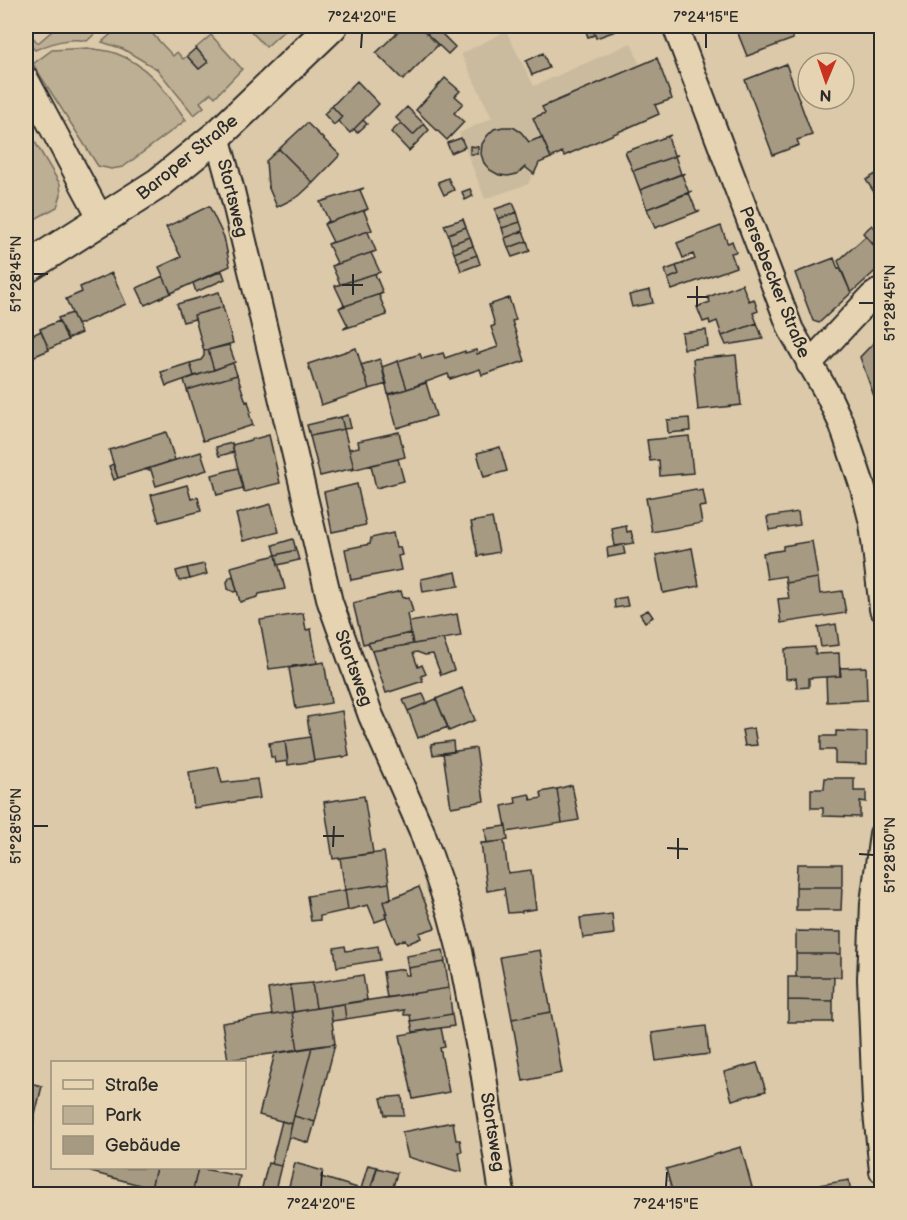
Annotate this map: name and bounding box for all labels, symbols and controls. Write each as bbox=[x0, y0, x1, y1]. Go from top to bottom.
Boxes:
text: 7°24'20"E bbox=[328, 8, 396, 27]
text: 7°24'15"E bbox=[673, 8, 739, 27]
north arrow bbox=[796, 51, 856, 111]
text: N bbox=[819, 85, 832, 104]
street label: Baroper Straße bbox=[132, 110, 243, 205]
street label: Stortsweg bbox=[213, 157, 252, 239]
street label: Persebecker Straße bbox=[735, 203, 815, 361]
text: 51°28'45"N bbox=[7, 236, 26, 312]
text: 51°28'45"N bbox=[881, 265, 900, 341]
street label: Stortsweg bbox=[330, 627, 377, 709]
text: 51°28'50"N bbox=[7, 788, 26, 864]
text: 51°28'50"N bbox=[881, 817, 900, 893]
legend bbox=[51, 1061, 246, 1169]
text: Straße bbox=[105, 1075, 159, 1096]
street label: Stortsweg bbox=[476, 1091, 509, 1173]
text: Park bbox=[105, 1105, 141, 1126]
text: Gebäude bbox=[105, 1135, 181, 1156]
text: 7°24'20"E bbox=[287, 1195, 355, 1214]
text: 7°24'15"E bbox=[633, 1195, 699, 1214]

